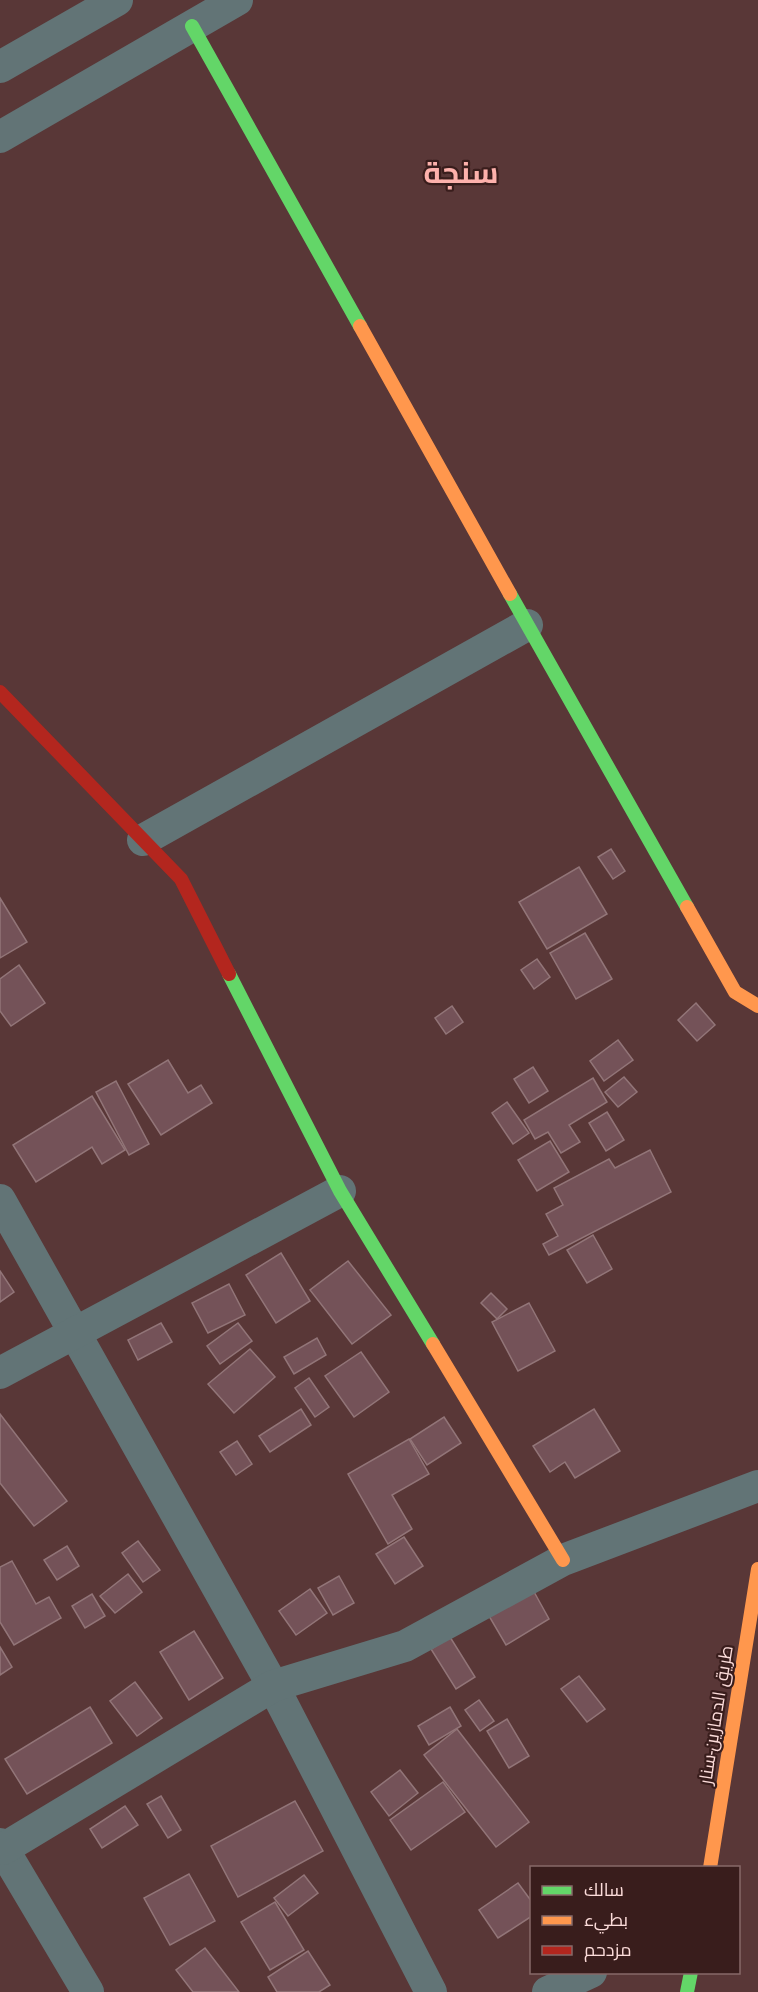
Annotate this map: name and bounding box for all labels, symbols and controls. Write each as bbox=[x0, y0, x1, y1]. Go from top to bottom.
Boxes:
district label: سنجة bbox=[424, 151, 498, 194]
street label: طريق الدمازين-سنار bbox=[692, 1644, 740, 1787]
legend bbox=[530, 1866, 740, 1974]
text: سالك bbox=[584, 1877, 624, 1903]
text: بطيء bbox=[584, 1907, 628, 1934]
text: مزدحم bbox=[584, 1937, 632, 1963]

